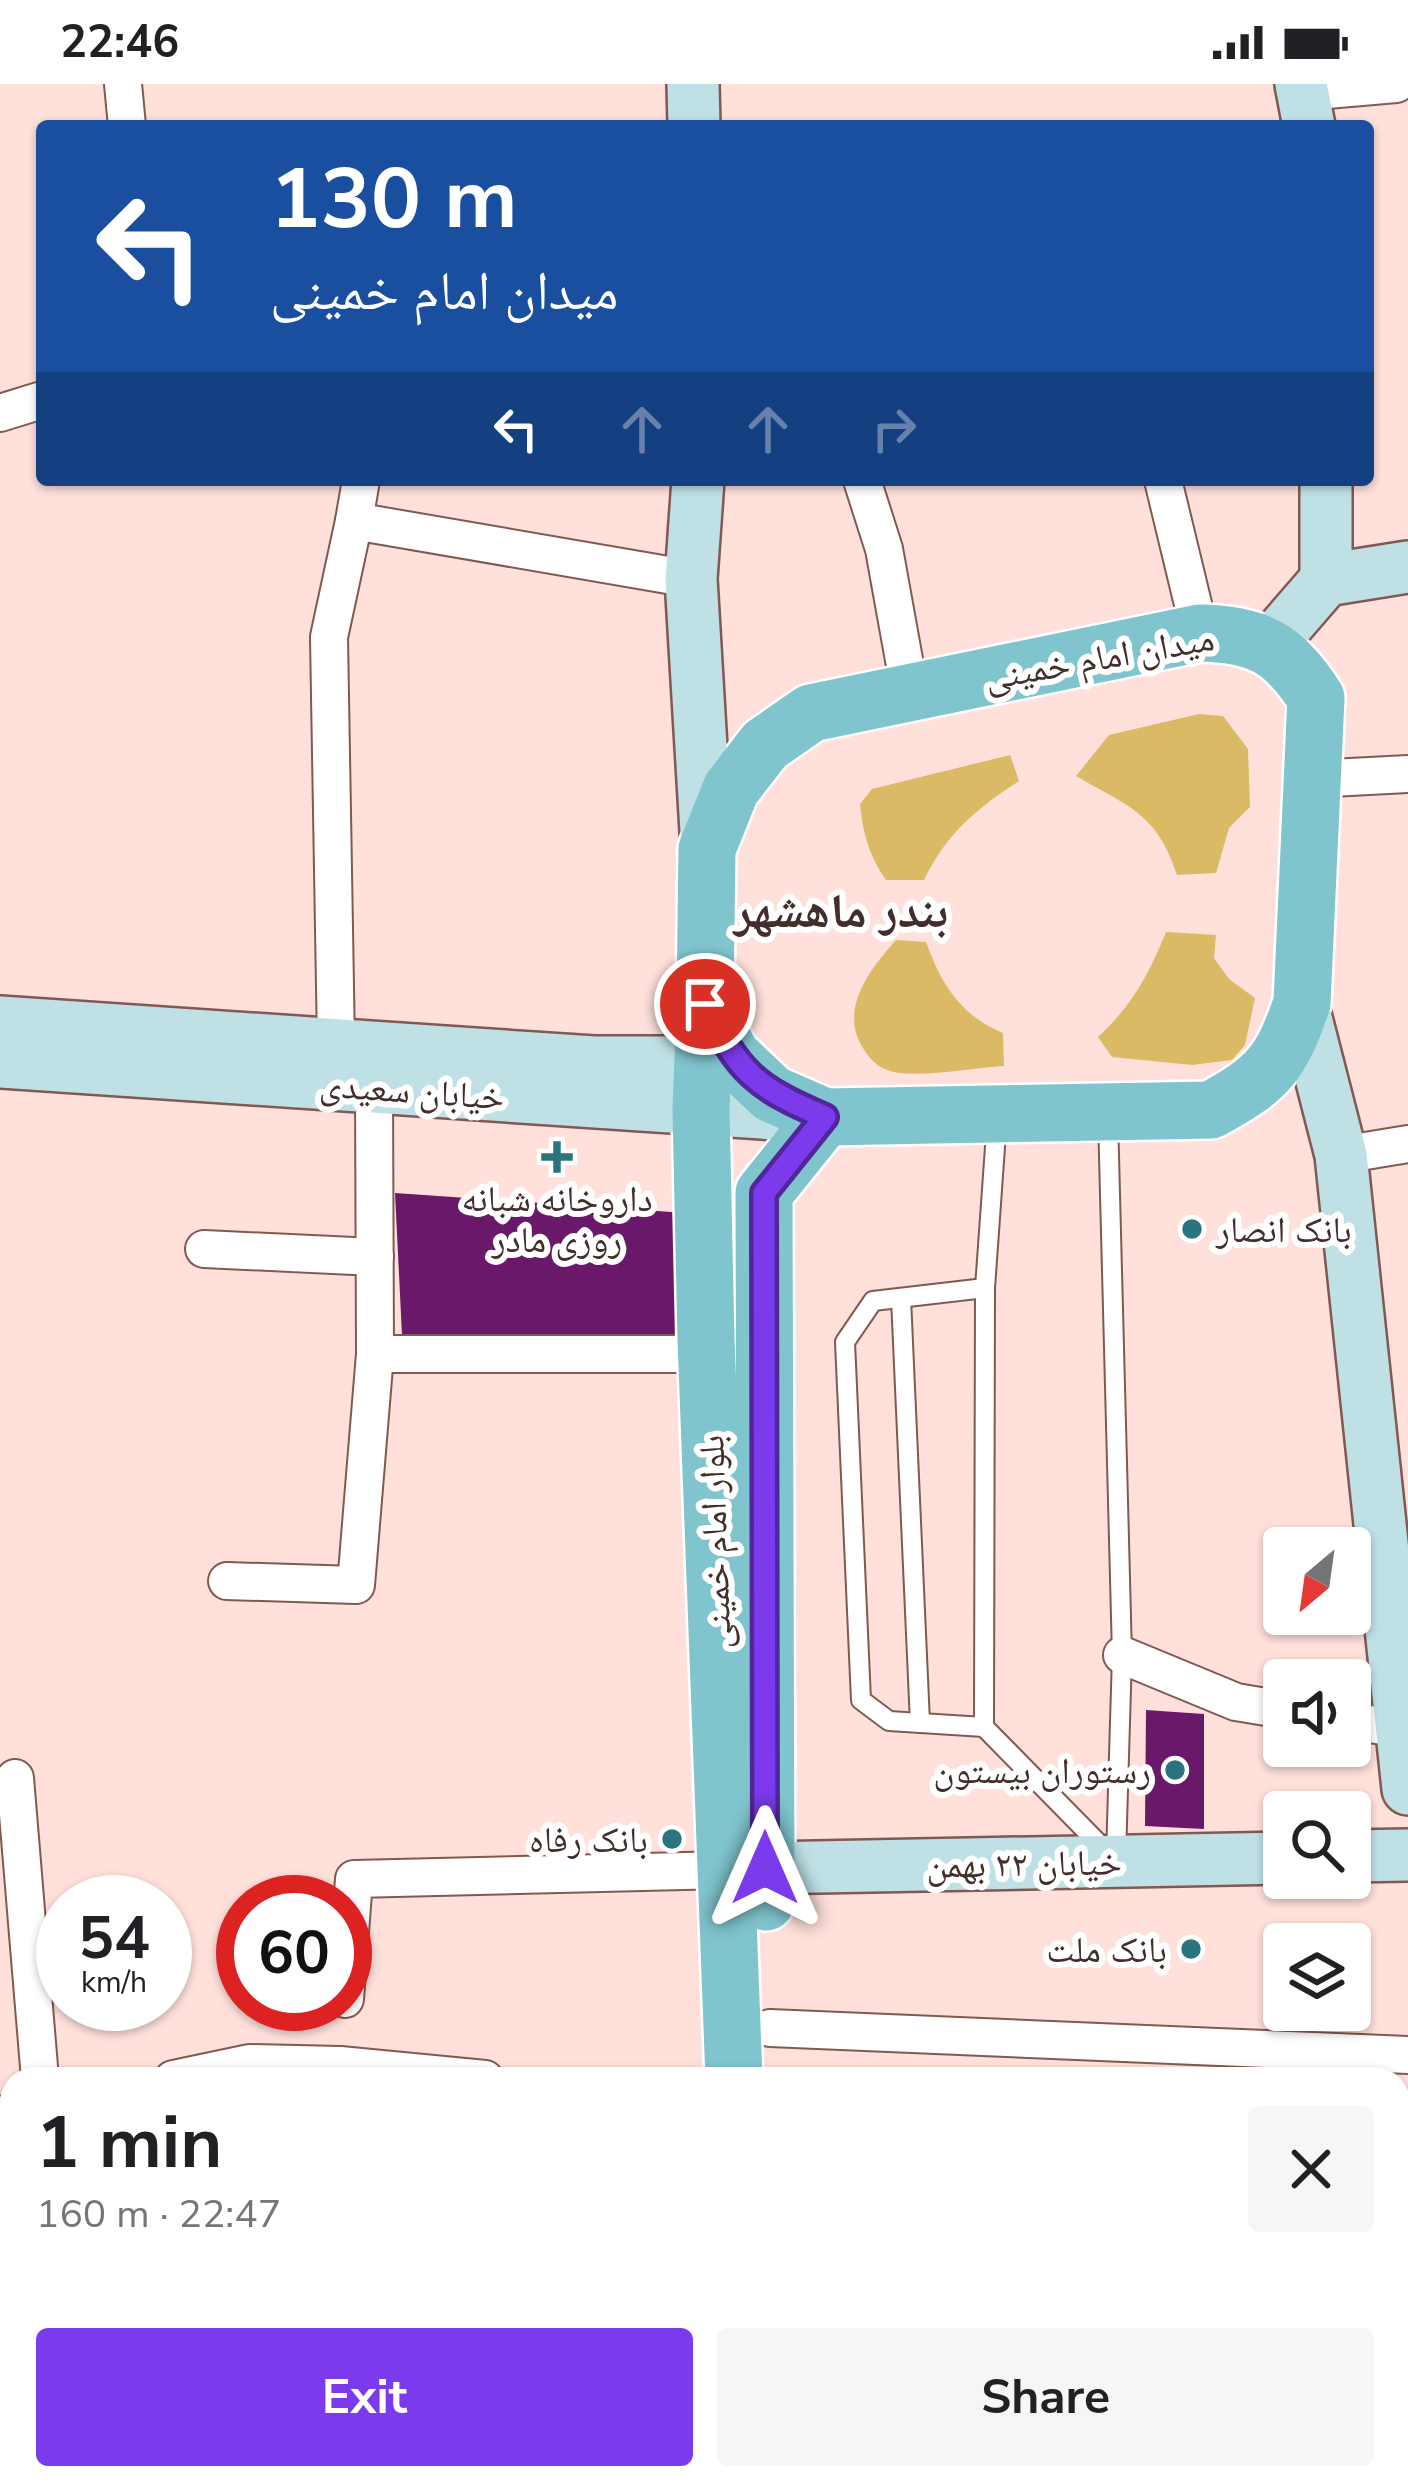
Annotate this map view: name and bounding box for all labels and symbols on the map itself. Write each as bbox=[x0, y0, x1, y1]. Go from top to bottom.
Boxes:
street label: میدان امام خمینی bbox=[981, 614, 1218, 703]
district label: بندر ماهشهر bbox=[732, 878, 948, 944]
pin bbox=[654, 953, 756, 1055]
street label: خیابان سعیدی bbox=[318, 1061, 506, 1122]
marker: داروخانه شبانه روزی مادر bbox=[544, 1144, 570, 1170]
place label: داروخانه شبانه روزی مادر bbox=[461, 1175, 653, 1265]
place label: بانک انصار bbox=[1215, 1206, 1352, 1255]
marker: بانک انصار bbox=[1179, 1216, 1205, 1242]
street label: بلوار امام خمینی bbox=[687, 1434, 744, 1650]
north arrow bbox=[1263, 1527, 1371, 1635]
place label: رستوران بیستون bbox=[933, 1747, 1151, 1796]
marker: رستوران بیستون bbox=[1162, 1757, 1188, 1783]
position arrow bbox=[702, 1805, 828, 1931]
place label: بانک رفاه bbox=[529, 1816, 648, 1865]
marker: بانک رفاه bbox=[659, 1826, 685, 1852]
street label: خیابان ۲۲ بهمن bbox=[926, 1838, 1122, 1891]
speed limit sign: 60 bbox=[216, 1875, 372, 2031]
place label: بانک ملت bbox=[1046, 1926, 1167, 1975]
marker: بانک ملت bbox=[1178, 1936, 1204, 1962]

